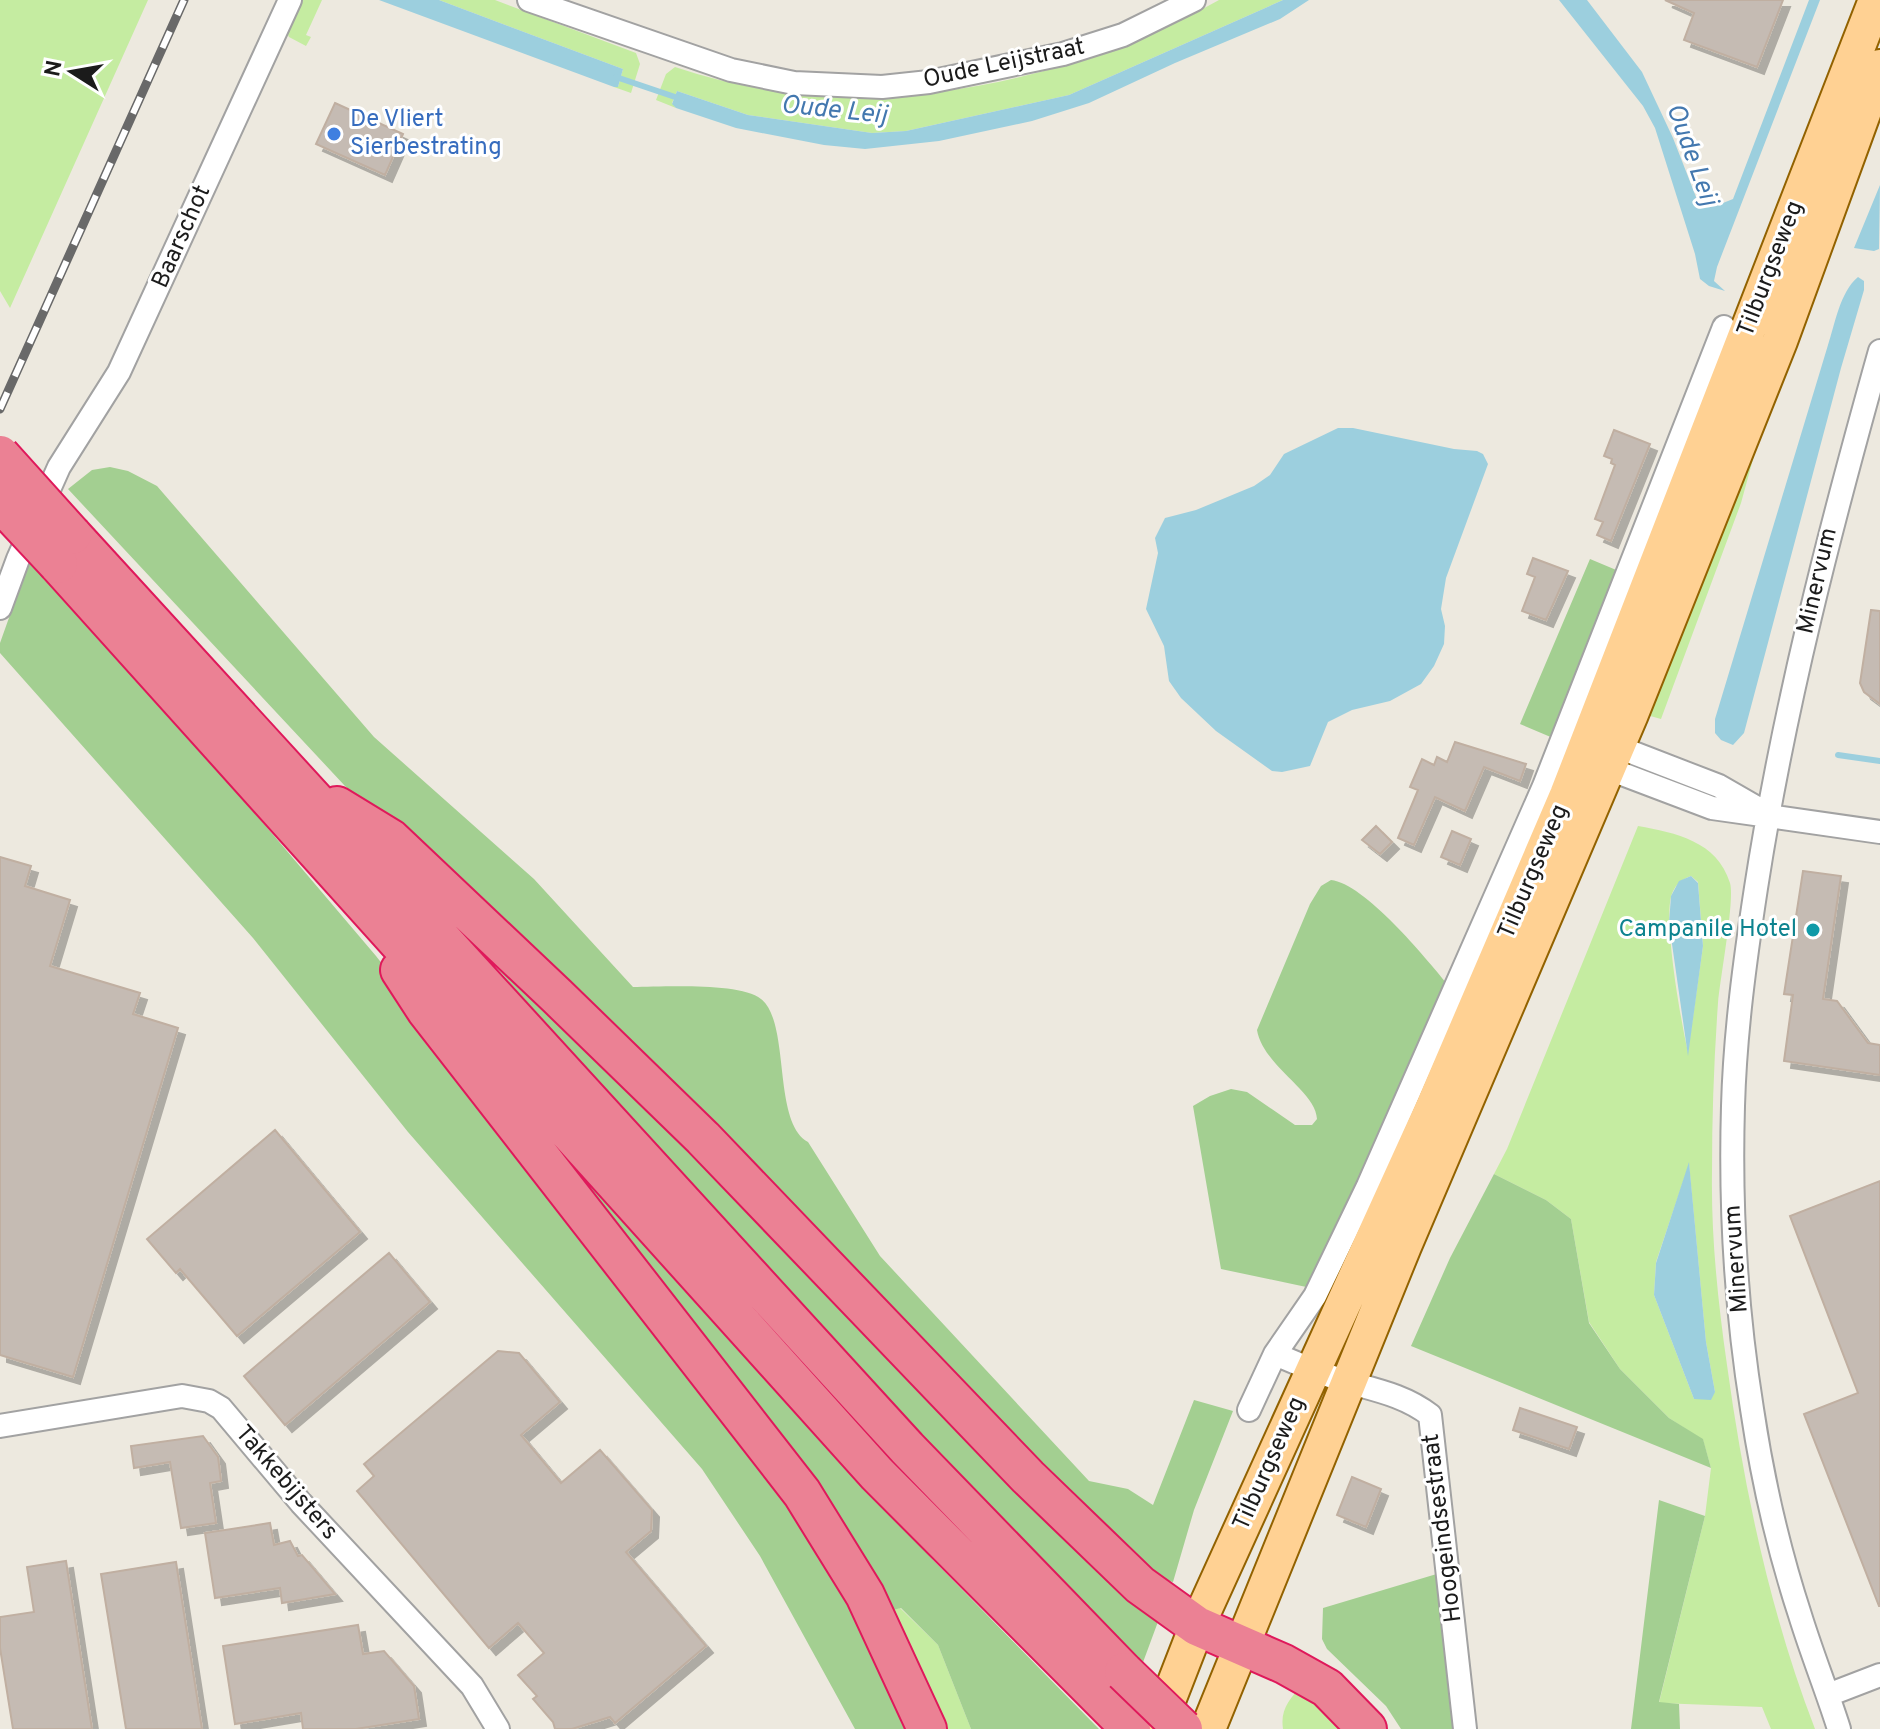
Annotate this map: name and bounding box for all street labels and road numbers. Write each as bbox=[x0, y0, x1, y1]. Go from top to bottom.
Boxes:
street label: Oude Leijstraat bbox=[921, 32, 1087, 96]
street label: Baarschot bbox=[146, 181, 218, 293]
street label: Tilburgseweg bbox=[1731, 197, 1811, 341]
street label: Minervum bbox=[1791, 525, 1845, 637]
street label: Tilburgseweg bbox=[1492, 800, 1576, 944]
street label: Minervum bbox=[1718, 1204, 1756, 1314]
street label: Tilburgseweg bbox=[1227, 1392, 1313, 1536]
street label: Takkebijsters bbox=[228, 1419, 344, 1547]
street label: Hoogeindsestraat bbox=[1417, 1432, 1469, 1624]

